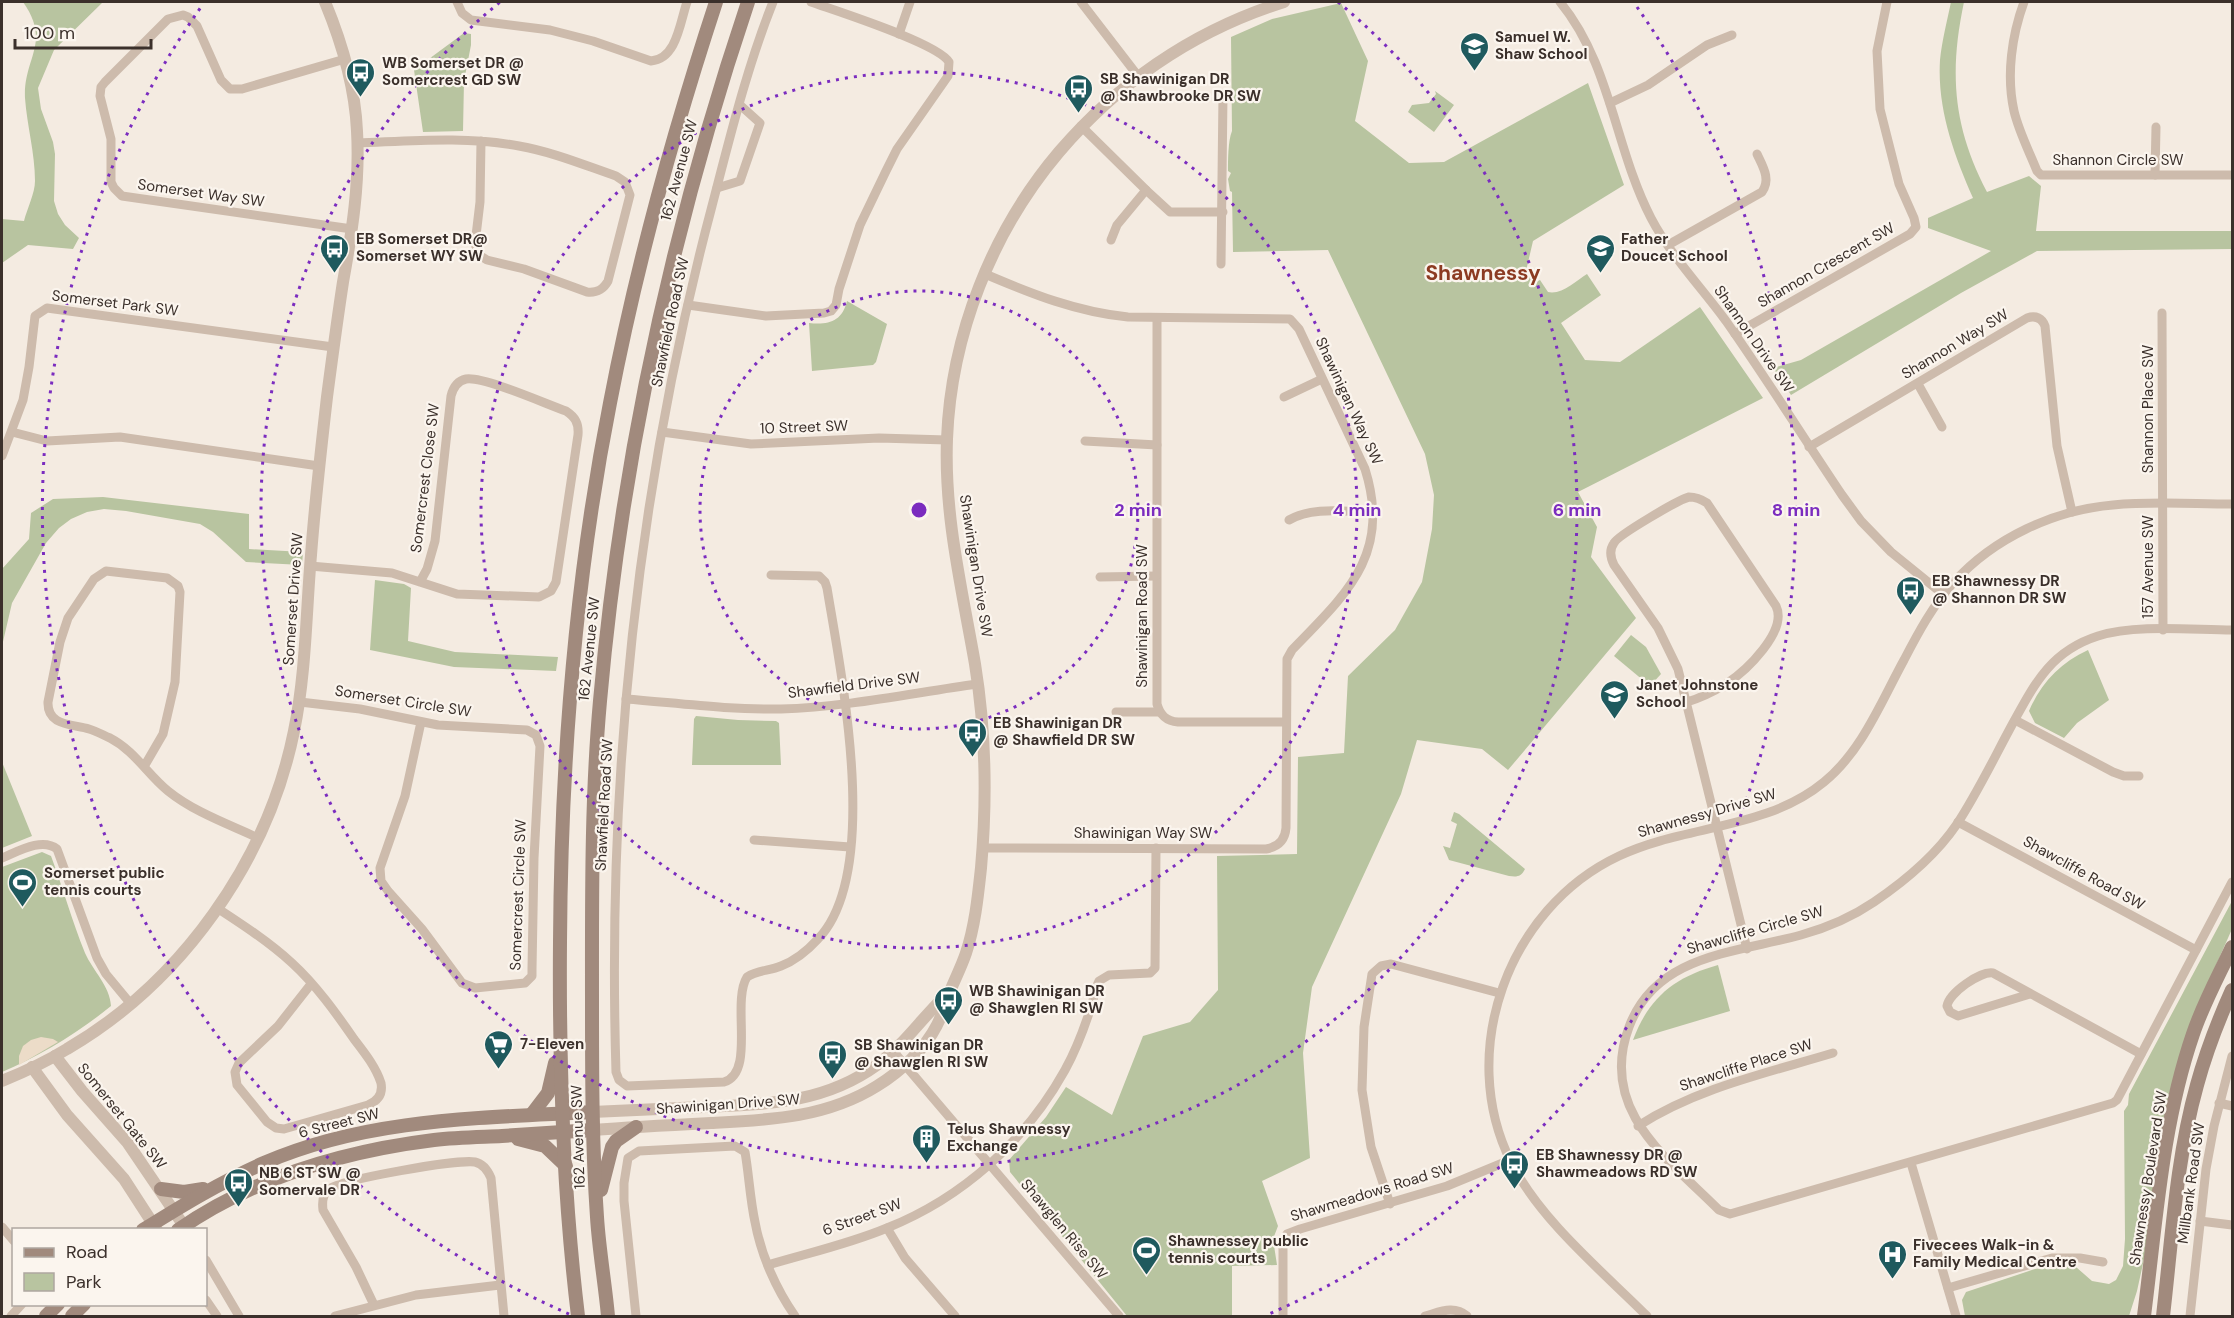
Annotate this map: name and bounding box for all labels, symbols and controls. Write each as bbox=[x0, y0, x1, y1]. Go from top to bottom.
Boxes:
scale bar bbox=[15, 12, 152, 50]
text: 100 m bbox=[24, 21, 75, 45]
place label: Samuel W. Shaw School bbox=[1495, 27, 1588, 64]
school or university icon: Samuel W. Shaw School bbox=[1458, 30, 1490, 72]
place label: WB Somerset DR @ Somercrest GD SW bbox=[382, 53, 524, 90]
bus stop icon: WB Somerset DR @ Somercrest GD SW bbox=[345, 56, 377, 98]
place label: SB Shawinigan DR @ Shawbrooke DR SW bbox=[1100, 69, 1261, 106]
bus stop icon: SB Shawinigan DR @ Shawbrooke DR SW bbox=[1063, 72, 1095, 114]
street label: 162 Avenue SW bbox=[656, 117, 702, 223]
street label: Shannon Circle SW bbox=[2052, 150, 2184, 170]
street label: Somerset Way SW bbox=[136, 174, 266, 212]
street label: Shannon Crescent SW bbox=[1754, 217, 1898, 312]
place label: EB Somerset DR@ Somerset WY SW bbox=[356, 229, 488, 266]
place label: Father Doucet School bbox=[1621, 229, 1728, 266]
bus stop icon: EB Somerset DR@ Somerset WY SW bbox=[319, 232, 351, 274]
school or university icon: Father Doucet School bbox=[1584, 232, 1616, 274]
street label: Shawfield Road SW bbox=[646, 255, 694, 389]
district label: Shawnessy bbox=[1425, 259, 1541, 287]
street label: Shannon Drive SW bbox=[1709, 281, 1799, 397]
street label: Somerset Park SW bbox=[51, 285, 180, 321]
street label: Shannon Way SW bbox=[1898, 304, 2013, 384]
street label: Shawinigan Way SW bbox=[1311, 334, 1388, 469]
street label: Shannon Place SW bbox=[2138, 344, 2158, 473]
street label: Somercrest Close SW bbox=[406, 402, 444, 554]
street label: 10 Street SW bbox=[759, 415, 849, 439]
street label: Shawinigan Drive SW bbox=[955, 493, 997, 639]
text: 2 min bbox=[1114, 498, 1162, 522]
text: 4 min bbox=[1333, 498, 1381, 522]
text: 6 min bbox=[1553, 498, 1601, 522]
text: 8 min bbox=[1772, 498, 1820, 522]
centre of rings bbox=[909, 500, 929, 520]
street label: 157 Avenue SW bbox=[2138, 515, 2158, 619]
street label: Somerset Drive SW bbox=[278, 531, 308, 666]
street label: Shawinigan Road SW bbox=[1132, 544, 1152, 688]
place label: EB Shawnessy DR @ Shannon DR SW bbox=[1932, 571, 2067, 608]
bus stop icon: EB Shawnessy DR @ Shannon DR SW bbox=[1895, 574, 1927, 616]
street label: 162 Avenue SW bbox=[574, 596, 604, 702]
street label: Shawfield Drive SW bbox=[787, 667, 922, 703]
place label: Janet Johnstone School bbox=[1636, 675, 1758, 712]
school or university icon: Janet Johnstone School bbox=[1599, 678, 1631, 720]
street label: Somerset Circle SW bbox=[333, 680, 473, 722]
place label: EB Shawinigan DR @ Shawfield DR SW bbox=[993, 713, 1135, 750]
bus stop icon: EB Shawinigan DR @ Shawfield DR SW bbox=[956, 716, 988, 758]
street label: Shawfield Road SW bbox=[591, 738, 617, 872]
street label: Shawnessy Drive SW bbox=[1635, 783, 1779, 842]
street label: Somercrest Circle SW bbox=[505, 819, 531, 971]
street label: Shawinigan Way SW bbox=[1074, 823, 1213, 843]
street label: Shawcliffe Road SW bbox=[2020, 831, 2149, 915]
place label: Somerset public tennis courts bbox=[44, 863, 165, 900]
sports icon: Somerset public tennis courts bbox=[7, 866, 39, 908]
street label: Shawcliffe Circle SW bbox=[1684, 901, 1826, 959]
place label: WB Shawinigan DR @ Shawglen RI SW bbox=[969, 981, 1105, 1018]
bus stop icon: WB Shawinigan DR @ Shawglen RI SW bbox=[932, 984, 964, 1026]
supermarket icon: 7-Eleven bbox=[483, 1028, 515, 1070]
place label: 7-Eleven bbox=[520, 1034, 584, 1054]
street label: Shawcliffe Place SW bbox=[1677, 1034, 1815, 1096]
place label: SB Shawinigan DR @ Shawglen RI SW bbox=[854, 1035, 988, 1072]
bus stop icon: SB Shawinigan DR @ Shawglen RI SW bbox=[817, 1038, 849, 1080]
street label: Somerset Gate SW bbox=[73, 1059, 171, 1174]
street label: 162 Avenue SW bbox=[566, 1084, 590, 1189]
street label: Shawinigan Drive SW bbox=[655, 1089, 801, 1119]
street label: Shawnessy Boulevard SW bbox=[2124, 1089, 2172, 1267]
street label: 6 Street SW bbox=[296, 1103, 382, 1143]
place label: Telus Shawnessy Exchange bbox=[947, 1119, 1071, 1156]
street label: Millbank Road SW bbox=[2173, 1120, 2209, 1245]
building icon: Telus Shawnessy Exchange bbox=[910, 1122, 942, 1164]
place label: EB Shawnessy DR @ Shawmeadows RD SW bbox=[1536, 1145, 1698, 1182]
bus stop icon: EB Shawnessy DR @ Shawmeadows RD SW bbox=[1499, 1148, 1531, 1190]
street label: Shawmeadows Road SW bbox=[1288, 1157, 1457, 1226]
place label: NB 6 ST SW @ Somervale DR bbox=[259, 1163, 361, 1200]
bus stop icon: NB 6 ST SW @ Somervale DR bbox=[222, 1166, 254, 1208]
street label: Shawglen Rise SW bbox=[1016, 1175, 1112, 1284]
street label: 6 Street SW bbox=[820, 1193, 905, 1241]
legend bbox=[12, 1228, 207, 1306]
place label: Shawnessey public tennis courts bbox=[1168, 1231, 1309, 1268]
sports icon: Shawnessey public tennis courts bbox=[1131, 1234, 1163, 1276]
place label: Fivecees Walk-in & Family Medical Centre bbox=[1913, 1235, 2077, 1272]
hospital icon: Fivecees Walk-in & Family Medical Centre bbox=[1876, 1238, 1908, 1280]
text: Road bbox=[66, 1240, 108, 1264]
text: Park bbox=[66, 1270, 102, 1294]

